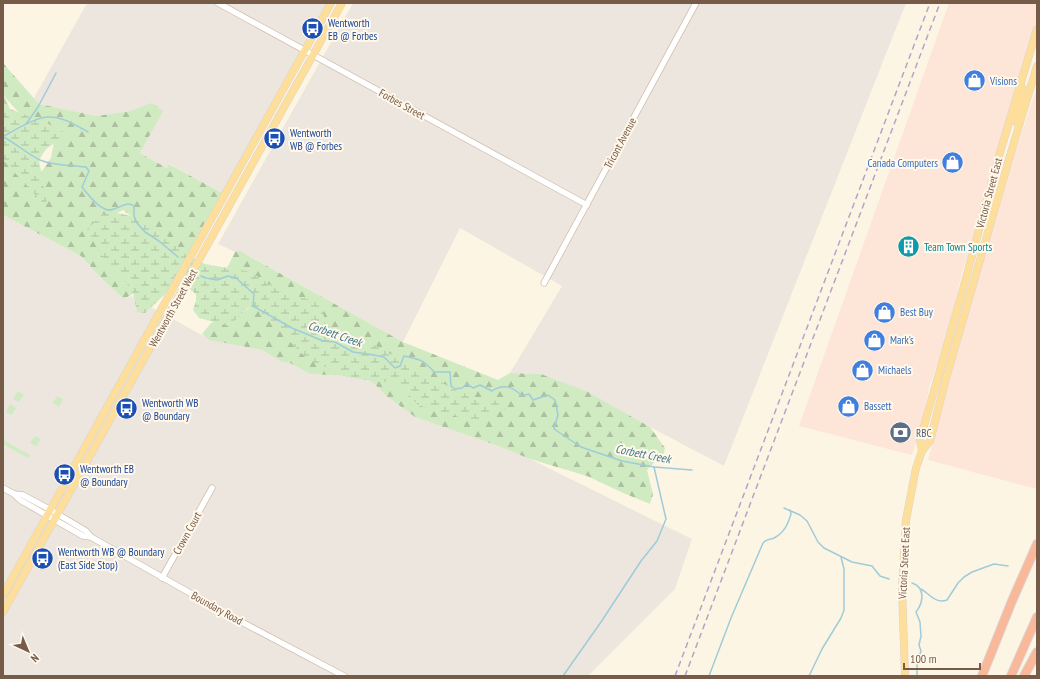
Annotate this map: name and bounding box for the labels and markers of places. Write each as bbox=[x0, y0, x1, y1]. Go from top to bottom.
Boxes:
bus stop icon: Wentworth EB @ Forbes bbox=[299, 16, 325, 42]
place label: Wentworth EB @ Forbes bbox=[328, 16, 378, 43]
shop icon: Visions bbox=[962, 68, 988, 94]
place label: Visions bbox=[989, 74, 1017, 88]
bus stop icon: Wentworth WB @ Forbes bbox=[262, 126, 288, 152]
place label: Wentworth WB @ Forbes bbox=[290, 126, 342, 153]
shop icon: Canada Computers bbox=[940, 150, 966, 176]
place label: Canada Computers bbox=[868, 156, 938, 170]
building icon: Team Town Sports bbox=[896, 234, 922, 260]
place label: Team Town Sports bbox=[924, 240, 993, 254]
shop icon: Best Buy bbox=[872, 299, 898, 325]
place label: Best Buy bbox=[900, 305, 934, 319]
shop icon: Mark's bbox=[861, 327, 887, 353]
place label: Mark's bbox=[890, 333, 914, 347]
shop icon: Michaels bbox=[849, 357, 875, 383]
place label: Michaels bbox=[878, 363, 912, 377]
shop icon: Bassett bbox=[836, 393, 862, 419]
bus stop icon: Wentworth WB @ Boundary bbox=[113, 396, 139, 422]
place label: Wentworth WB @ Boundary bbox=[142, 396, 198, 423]
place label: Bassett bbox=[864, 399, 892, 413]
bank icon: RBC bbox=[887, 420, 913, 446]
place label: RBC bbox=[916, 426, 932, 440]
bus stop icon: Wentworth EB @ Boundary bbox=[52, 462, 78, 488]
place label: Wentworth EB @ Boundary bbox=[80, 462, 134, 489]
bus stop icon: Wentworth WB @ Boundary (East Side Stop) bbox=[29, 545, 55, 571]
place label: Wentworth WB @ Boundary (East Side Stop) bbox=[58, 545, 165, 572]

